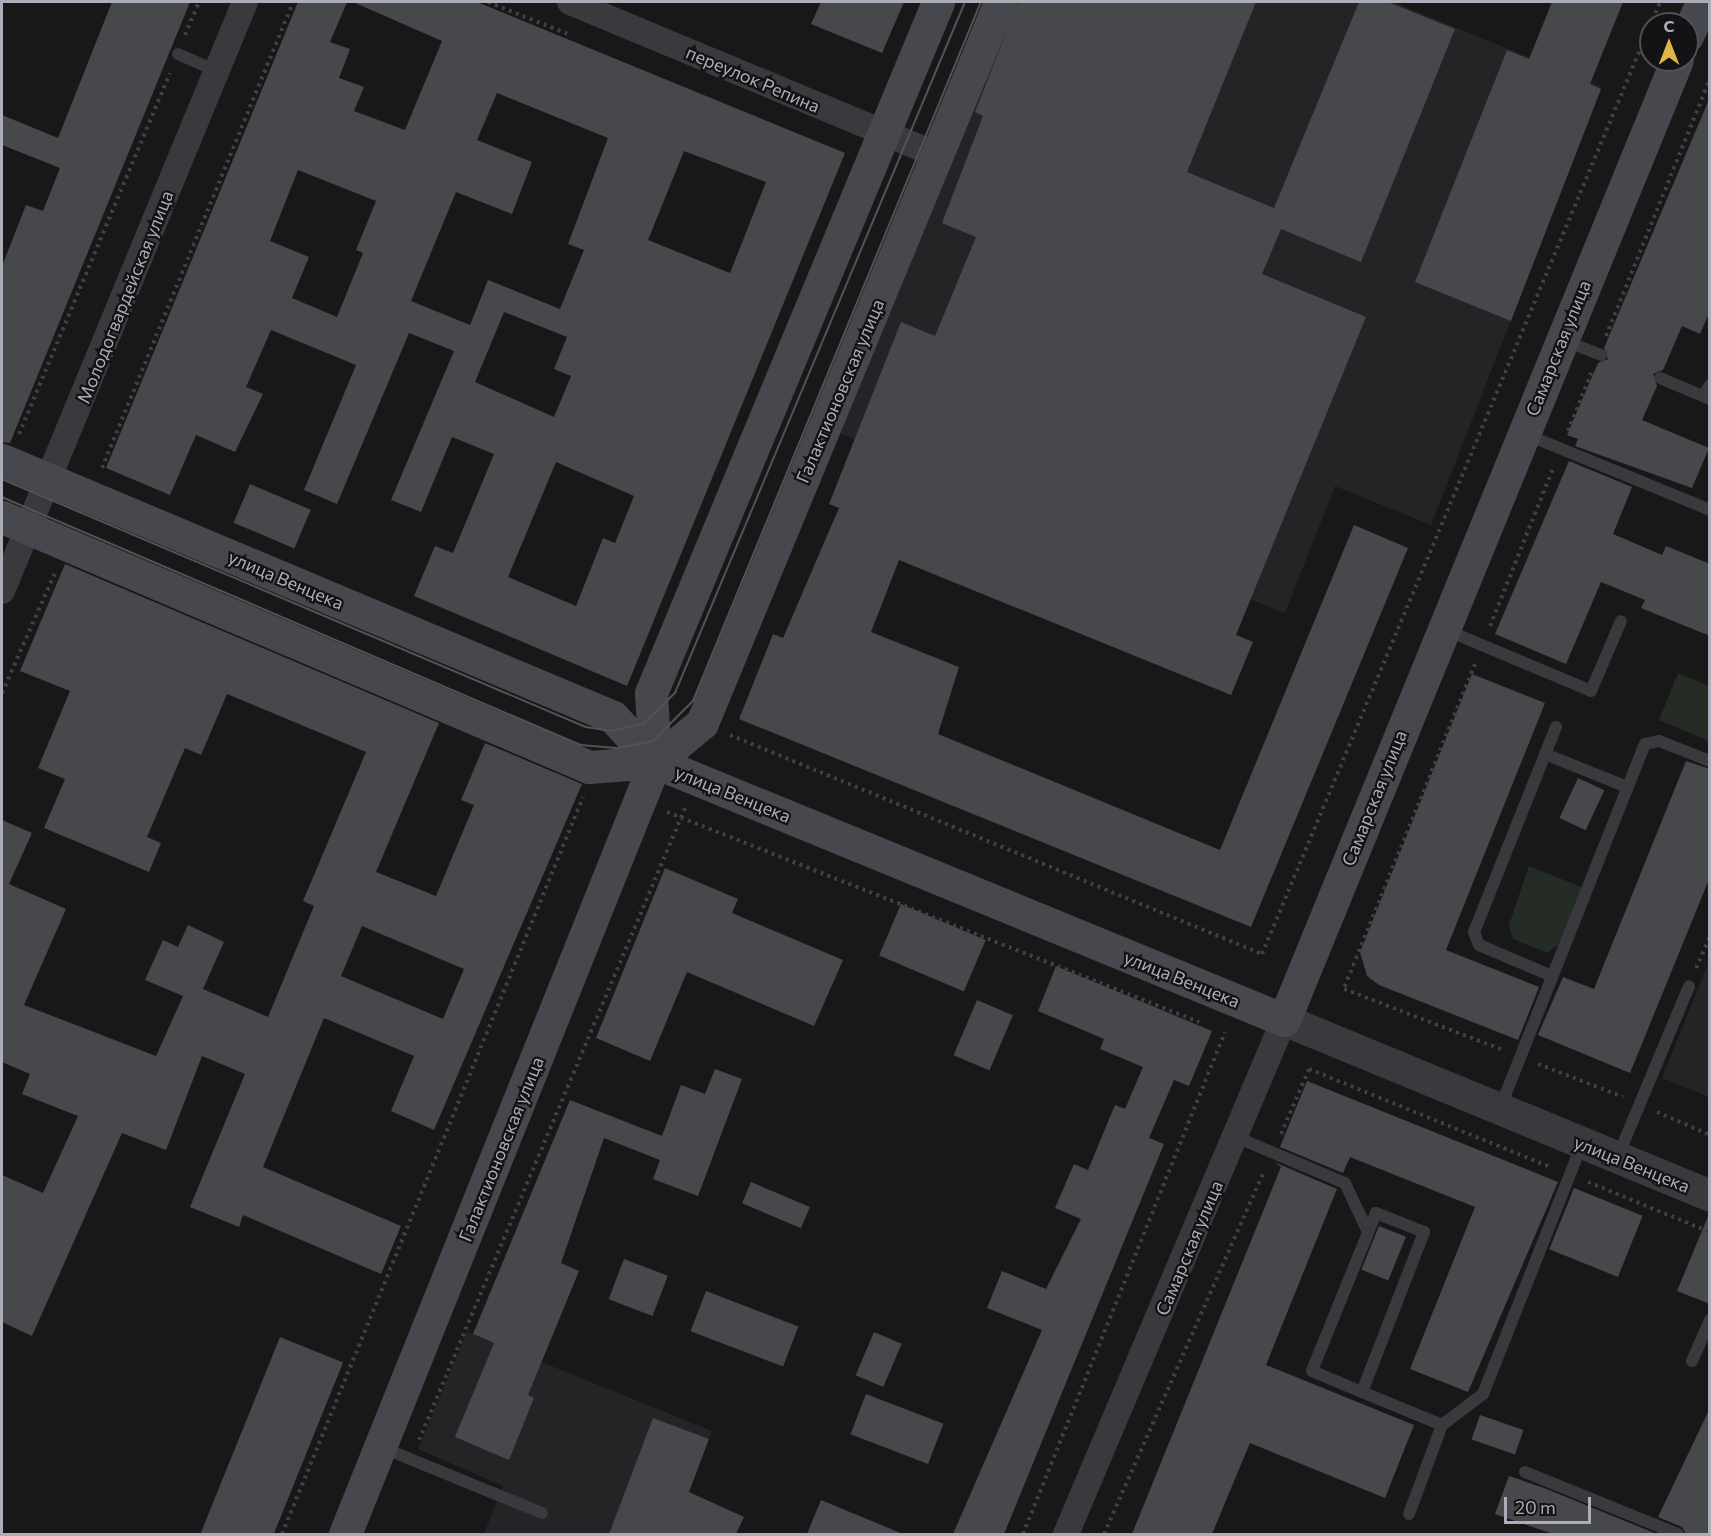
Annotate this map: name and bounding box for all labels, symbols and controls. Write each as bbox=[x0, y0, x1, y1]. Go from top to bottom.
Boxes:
north arrow bbox=[1639, 12, 1699, 72]
text: С bbox=[1664, 16, 1674, 35]
street label: переулок Репина bbox=[683, 41, 823, 117]
street label: Молодогвардейская улица bbox=[72, 187, 178, 407]
street label: Самарская улица bbox=[1521, 277, 1595, 419]
street label: Галактионовская улица bbox=[791, 296, 889, 486]
street label: улица Венцека bbox=[225, 546, 347, 614]
street label: Самарская улица bbox=[1337, 727, 1411, 869]
street label: улица Венцека bbox=[672, 761, 794, 827]
street label: улица Венцека bbox=[1121, 946, 1243, 1012]
street label: Галактионовская улица bbox=[454, 1053, 548, 1245]
street label: улица Венцека bbox=[1571, 1131, 1693, 1197]
street label: Самарская улица bbox=[1151, 1177, 1227, 1319]
scale bar bbox=[1507, 1485, 1594, 1523]
text: 20 m bbox=[1515, 1496, 1556, 1518]

